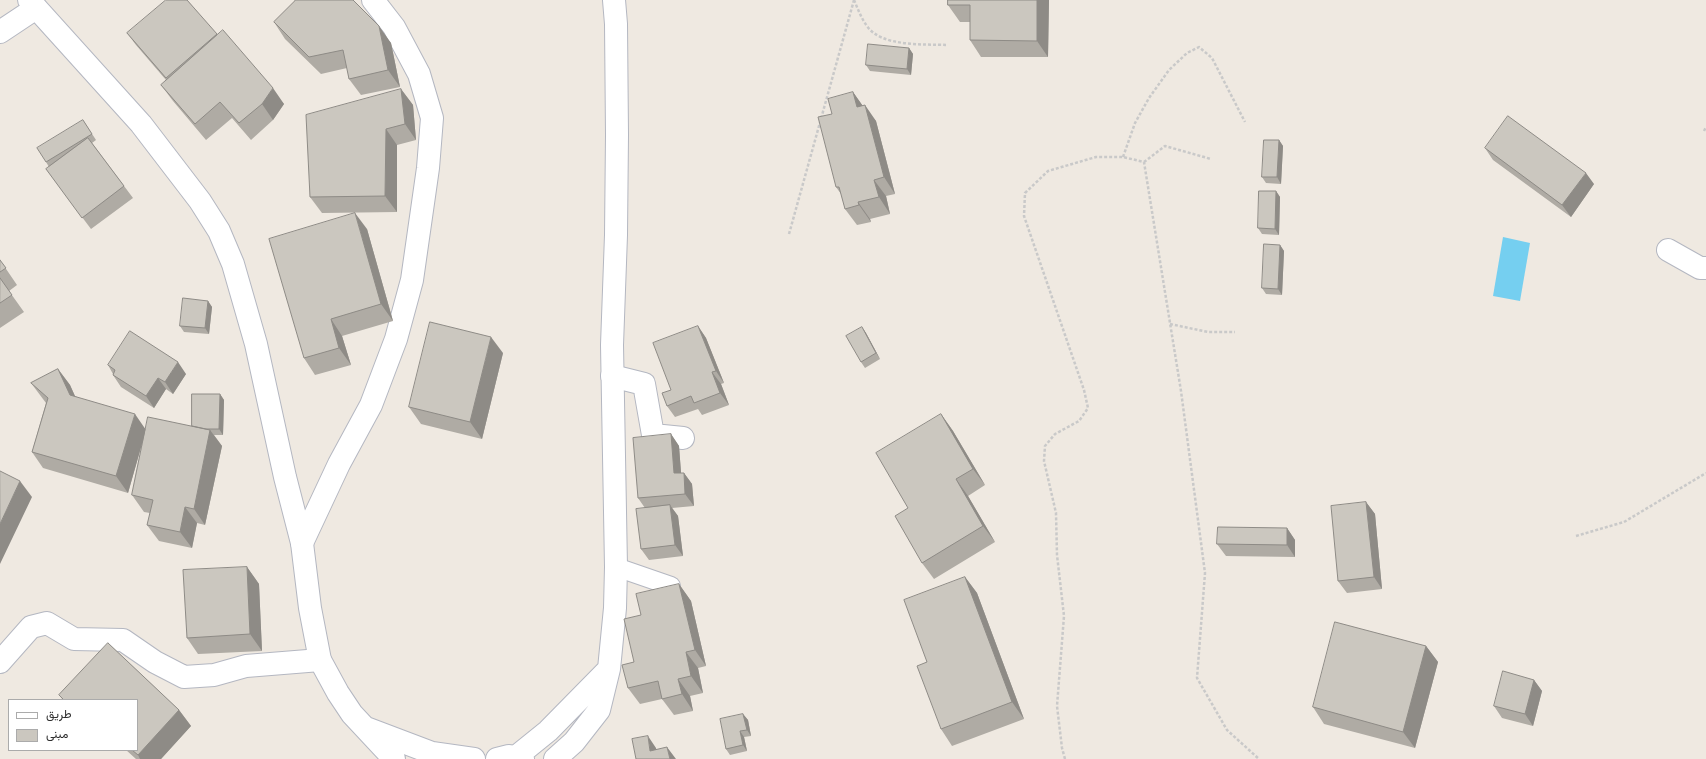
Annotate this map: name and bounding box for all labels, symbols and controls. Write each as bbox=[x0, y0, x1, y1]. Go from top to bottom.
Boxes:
legend bbox=[8, 699, 138, 751]
text: طريق bbox=[46, 706, 71, 720]
text: مبنى bbox=[46, 726, 68, 740]

